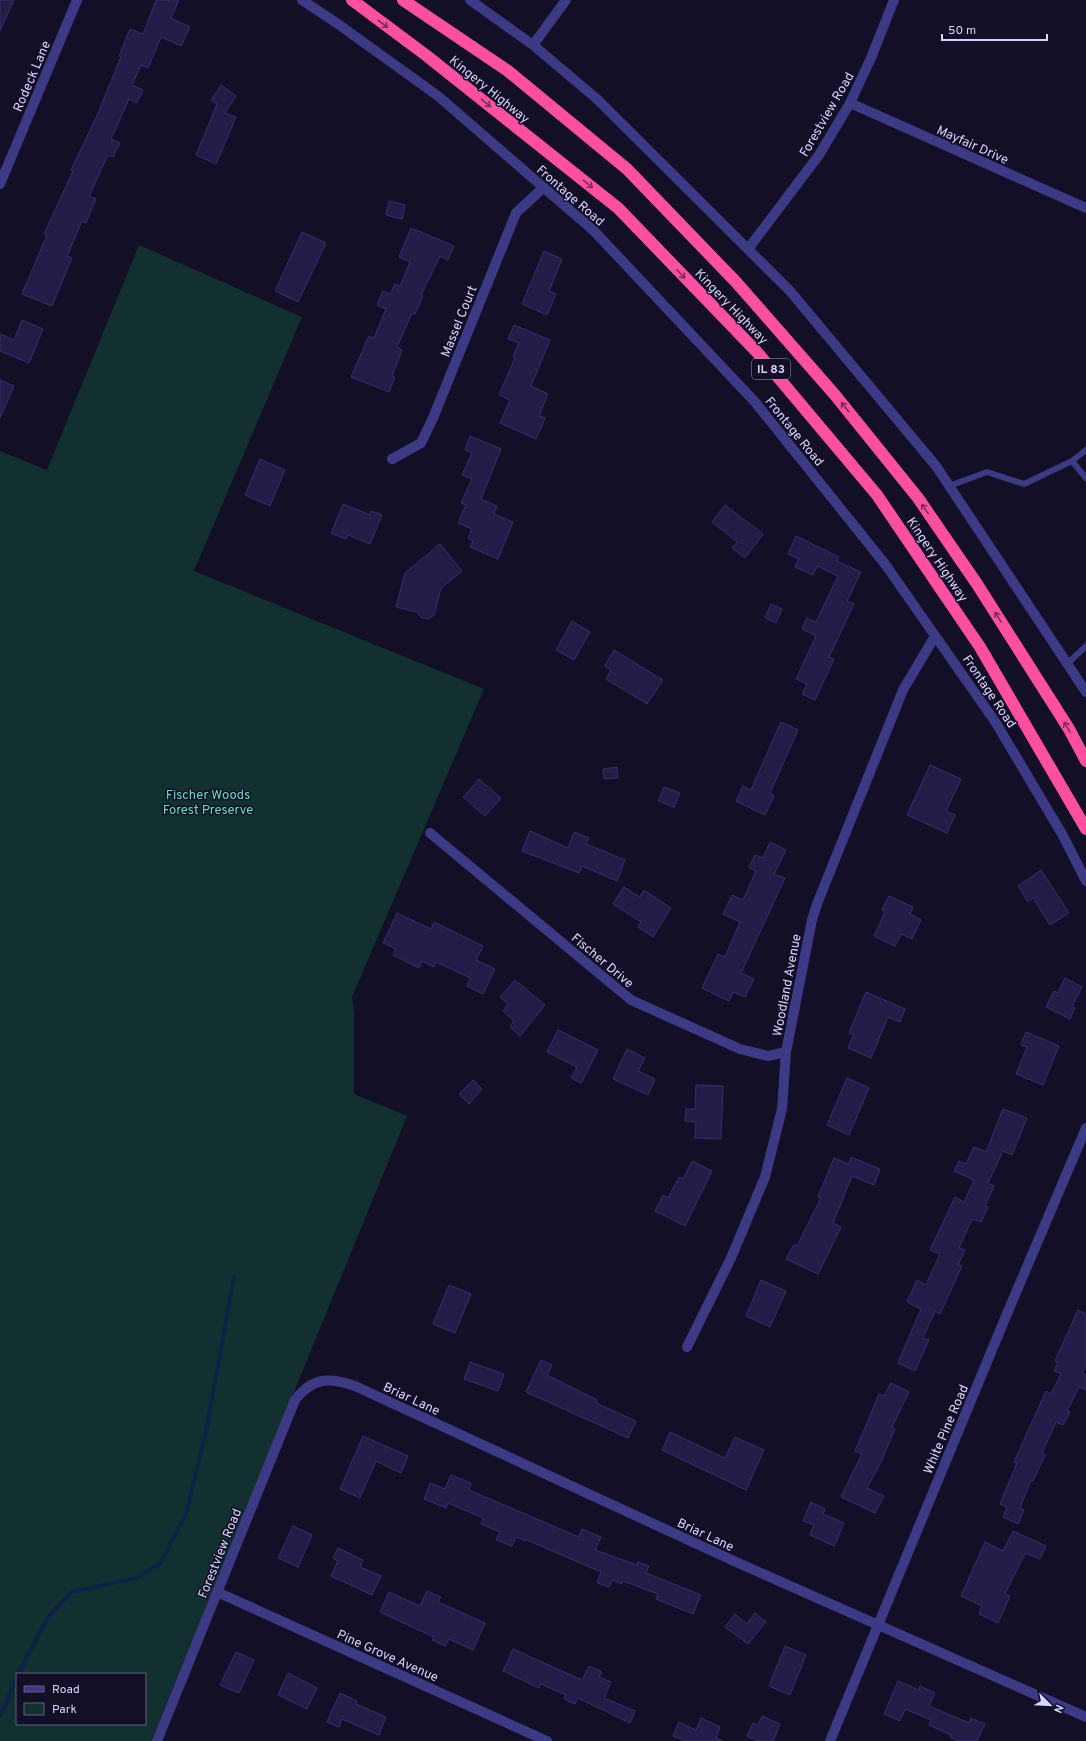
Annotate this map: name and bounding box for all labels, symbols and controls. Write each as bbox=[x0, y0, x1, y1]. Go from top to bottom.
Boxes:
scale bar bbox=[942, 16, 1047, 42]
one-way arrow bbox=[378, 19, 389, 28]
text: 50 m bbox=[948, 23, 976, 39]
street label: Rodeck Lane bbox=[11, 39, 55, 115]
street label: Kingery Highway bbox=[445, 53, 532, 128]
street label: Forestview Road bbox=[797, 70, 858, 160]
one-way arrow bbox=[480, 99, 491, 108]
street label: Mayfair Drive bbox=[934, 123, 1011, 169]
street label: Frontage Road bbox=[533, 163, 607, 230]
one-way arrow bbox=[582, 180, 593, 189]
street label: Kingery Highway bbox=[691, 266, 771, 349]
one-way arrow bbox=[676, 269, 686, 279]
street label: Massel Court bbox=[438, 284, 481, 360]
road number: IL 83 bbox=[752, 359, 790, 379]
street label: Frontage Road bbox=[761, 394, 826, 470]
one-way arrow bbox=[841, 401, 849, 412]
one-way arrow bbox=[921, 504, 929, 515]
street label: Kingery Highway bbox=[902, 515, 971, 606]
one-way arrow bbox=[994, 612, 1002, 623]
street label: Frontage Road bbox=[958, 653, 1019, 732]
one-way arrow bbox=[1063, 721, 1071, 733]
park label: Fischer Woods Forest Preserve bbox=[163, 788, 253, 819]
street label: Fischer Drive bbox=[567, 931, 636, 992]
street label: Woodland Avenue bbox=[770, 933, 806, 1038]
street label: Briar Lane bbox=[380, 1380, 442, 1420]
street label: White Pine Road bbox=[921, 1383, 973, 1477]
street label: Forestview Road bbox=[196, 1507, 246, 1601]
street label: Briar Lane bbox=[674, 1516, 736, 1556]
street label: Pine Grove Avenue bbox=[334, 1627, 440, 1686]
legend bbox=[16, 1673, 146, 1725]
text: Road bbox=[52, 1682, 80, 1698]
north arrow bbox=[1030, 1685, 1070, 1725]
text: Park bbox=[52, 1702, 77, 1718]
text: N bbox=[1050, 1702, 1066, 1715]

